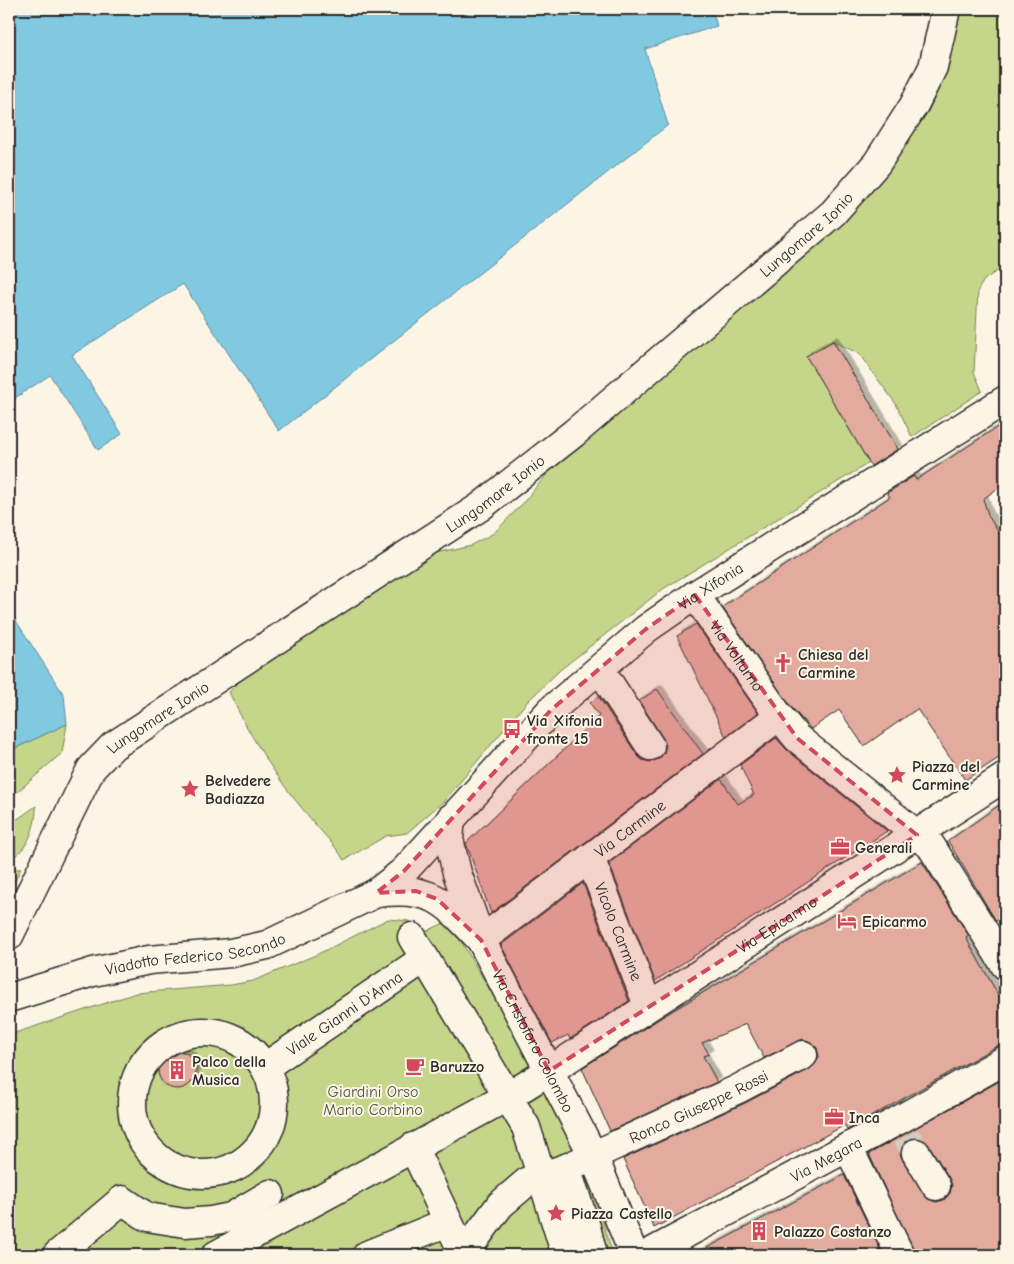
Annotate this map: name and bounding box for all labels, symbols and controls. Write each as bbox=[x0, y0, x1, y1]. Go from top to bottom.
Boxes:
street label: Lungomare Ionio bbox=[757, 189, 857, 281]
street label: Lungomare Ionio bbox=[443, 452, 549, 537]
street label: Via Xifonia bbox=[675, 559, 747, 614]
street label: Via Volturno bbox=[706, 618, 767, 695]
place label: Chiesa del Carmine bbox=[798, 646, 868, 682]
church icon: Chiesa del Carmine bbox=[772, 652, 794, 674]
street label: Lungomare Ionio bbox=[103, 678, 213, 757]
place label: Via Xifonia fronte 15 bbox=[526, 712, 602, 748]
bus stop icon: Via Xifonia fronte 15 bbox=[501, 718, 523, 740]
place label: Piazza del Carmine bbox=[912, 758, 980, 794]
place icon: Piazza del Carmine bbox=[886, 764, 908, 786]
place label: Belvedere Badiazza bbox=[205, 772, 271, 808]
place icon: Belvedere Badiazza bbox=[179, 778, 201, 800]
street label: Via Carmine bbox=[591, 797, 669, 861]
office icon: Generali bbox=[829, 836, 851, 858]
place label: Generali bbox=[855, 839, 912, 857]
street label: Vicolo Carmine bbox=[591, 880, 646, 984]
street label: Via Epicarmo bbox=[734, 893, 821, 957]
hotel icon: Epicarmo bbox=[836, 910, 858, 932]
place label: Epicarmo bbox=[862, 913, 927, 931]
street label: Viadotto Federico Secondo bbox=[104, 930, 289, 979]
street label: Via Cristoforo Colombo bbox=[488, 967, 577, 1116]
street label: Viale Gianni D'Anna bbox=[284, 968, 406, 1059]
place label: Palco della Musica bbox=[192, 1053, 266, 1089]
cafe icon: Baruzzo bbox=[404, 1055, 426, 1077]
place label: Baruzzo bbox=[430, 1058, 484, 1076]
building icon: Palco della Musica bbox=[166, 1059, 188, 1081]
street label: Ronco Giuseppe Rossi bbox=[627, 1067, 771, 1148]
park label: Giardini Orso Mario Corbino bbox=[323, 1083, 423, 1119]
office icon: Inca bbox=[823, 1106, 845, 1128]
place label: Inca bbox=[849, 1109, 880, 1127]
street label: Via Megara bbox=[788, 1133, 865, 1186]
place icon: Piazza Castello bbox=[545, 1202, 567, 1224]
place label: Piazza Castello bbox=[571, 1205, 672, 1223]
building icon: Palazzo Costanzo bbox=[748, 1220, 770, 1242]
place label: Palazzo Costanzo bbox=[774, 1223, 892, 1241]

